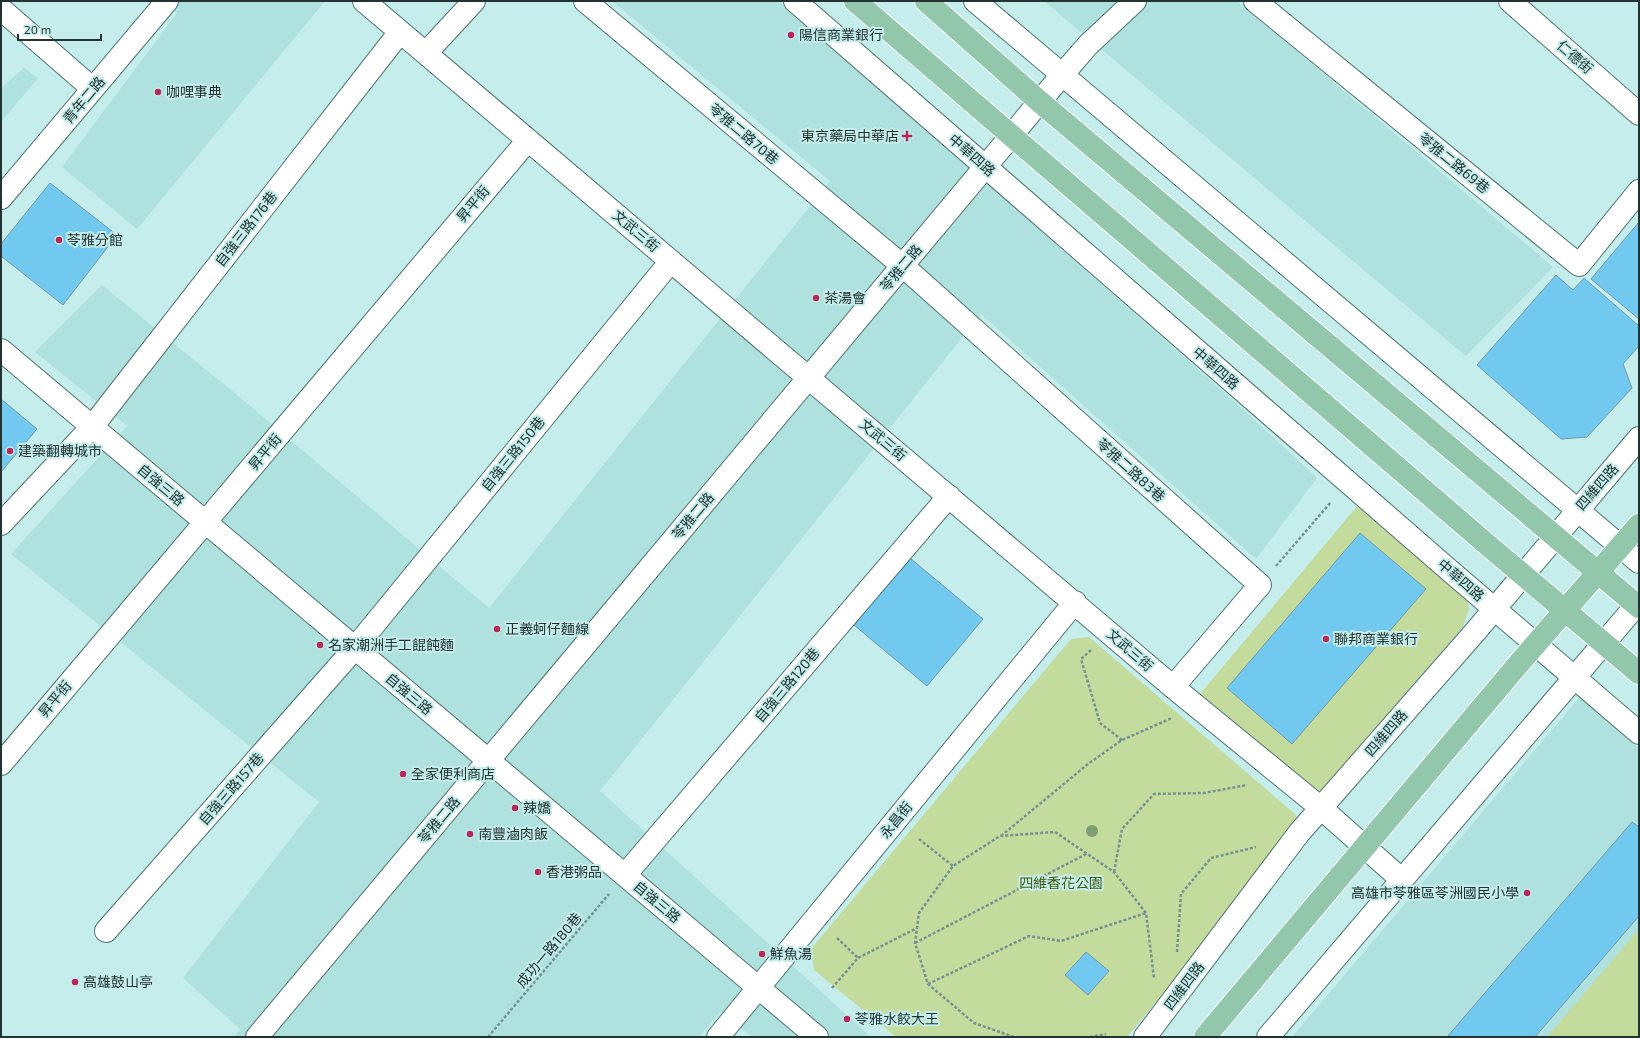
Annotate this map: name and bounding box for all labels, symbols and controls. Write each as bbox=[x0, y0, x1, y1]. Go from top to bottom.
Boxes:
scale bar bbox=[18, 16, 101, 42]
text: 20 m bbox=[24, 22, 51, 36]
place label: 陽信商業銀行 bbox=[799, 26, 883, 43]
marker: 陽信商業銀行 bbox=[786, 30, 796, 40]
street label: 仁德街 bbox=[1554, 36, 1597, 77]
street label: 青年二路 bbox=[59, 73, 108, 127]
place label: 咖哩事典 bbox=[166, 83, 222, 100]
marker: 咖哩事典 bbox=[153, 87, 163, 97]
street label: 苓雅二路70巷 bbox=[706, 100, 783, 168]
place label: 東京藥局中華店 bbox=[801, 127, 899, 144]
street label: 苓雅二路69巷 bbox=[1416, 129, 1493, 196]
street label: 中華四路 bbox=[946, 130, 999, 179]
marker: 東京藥局中華店 bbox=[902, 131, 912, 141]
street label: 昇平街 bbox=[453, 182, 493, 225]
street label: 自強三路176巷 bbox=[211, 188, 280, 270]
street label: 文武三街 bbox=[609, 206, 663, 255]
place label: 苓雅分館 bbox=[67, 231, 123, 248]
marker: 苓雅分館 bbox=[54, 235, 64, 245]
street label: 苓雅二路 bbox=[876, 241, 925, 295]
place label: 茶湯會 bbox=[824, 289, 866, 306]
marker: 茶湯會 bbox=[811, 293, 821, 303]
street label: 中華四路 bbox=[1190, 343, 1243, 392]
street label: 自強三路150巷 bbox=[477, 413, 548, 495]
street label: 文武三街 bbox=[856, 415, 910, 464]
street label: 昇平街 bbox=[245, 430, 285, 473]
street label: 苓雅二路83巷 bbox=[1094, 434, 1169, 505]
place label: 建築翻轉城市 bbox=[18, 442, 102, 459]
marker: 建築翻轉城市 bbox=[5, 446, 15, 456]
street label: 自強三路 bbox=[134, 460, 188, 509]
street label: 四維四路 bbox=[1572, 460, 1621, 513]
street label: 苓雅二路 bbox=[668, 489, 717, 543]
street label: 中華四路 bbox=[1435, 555, 1488, 604]
place label: 正義蚵仔麵線 bbox=[505, 620, 589, 637]
marker: 正義蚵仔麵線 bbox=[492, 624, 502, 634]
street label: 文武三街 bbox=[1104, 625, 1157, 674]
place label: 聯邦商業銀行 bbox=[1334, 630, 1418, 647]
marker: 聯邦商業銀行 bbox=[1321, 634, 1331, 644]
place label: 名家潮洲手工餛飩麵 bbox=[328, 636, 454, 653]
marker: 名家潮洲手工餛飩麵 bbox=[315, 640, 325, 650]
street label: 自強三路120巷 bbox=[751, 644, 823, 725]
street label: 自強三路 bbox=[382, 669, 436, 718]
street label: 昇平街 bbox=[35, 677, 75, 720]
street label: 四維四路 bbox=[1361, 706, 1410, 759]
street label: 自強三路157巷 bbox=[195, 749, 267, 828]
place label: 全家便利商店 bbox=[411, 765, 495, 782]
marker: 全家便利商店 bbox=[398, 769, 408, 779]
street label: 苓雅二路 bbox=[414, 793, 463, 847]
street label: 永昌街 bbox=[876, 798, 915, 841]
place label: 辣嬌 bbox=[523, 799, 551, 816]
marker: 辣嬌 bbox=[510, 803, 520, 813]
place label: 南豐滷肉飯 bbox=[478, 825, 548, 842]
marker: 南豐滷肉飯 bbox=[465, 829, 475, 839]
place label: 香港粥品 bbox=[546, 863, 602, 880]
marker: 香港粥品 bbox=[533, 867, 543, 877]
park label: 四維香花公園 bbox=[1019, 874, 1103, 891]
street label: 自強三路 bbox=[630, 877, 684, 926]
place label: 高雄市苓雅區苓洲國民小學 bbox=[1351, 884, 1519, 901]
marker: 高雄市苓雅區苓洲國民小學 bbox=[1522, 888, 1532, 898]
street label: 成功一路180巷 bbox=[512, 909, 585, 991]
place label: 鮮魚湯 bbox=[770, 945, 812, 962]
marker: 鮮魚湯 bbox=[757, 949, 767, 959]
street label: 四維四路 bbox=[1160, 958, 1207, 1013]
place label: 高雄鼓山亭 bbox=[83, 973, 153, 990]
marker: 高雄鼓山亭 bbox=[70, 977, 80, 987]
place label: 苓雅水餃大王 bbox=[855, 1010, 939, 1027]
marker: 苓雅水餃大王 bbox=[842, 1014, 852, 1024]

